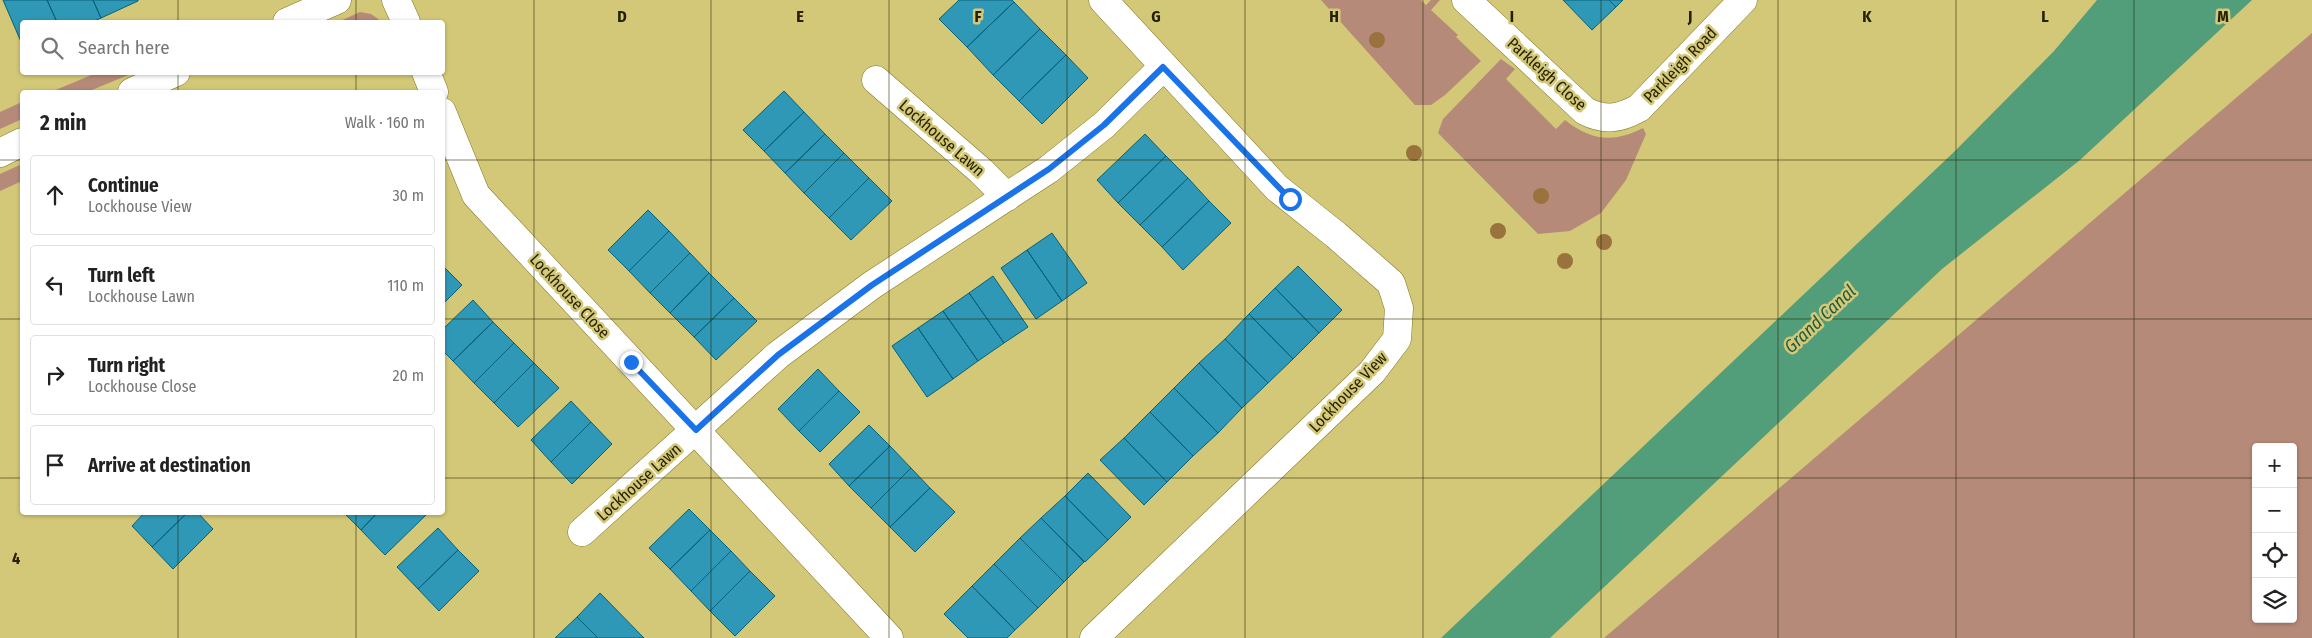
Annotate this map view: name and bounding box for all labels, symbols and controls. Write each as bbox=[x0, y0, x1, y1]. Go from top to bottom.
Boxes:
text: D bbox=[617, 7, 627, 26]
text: E bbox=[796, 7, 804, 26]
text: F bbox=[974, 7, 982, 26]
text: G bbox=[1151, 7, 1161, 26]
text: H bbox=[1329, 7, 1339, 26]
text: I bbox=[1510, 7, 1514, 26]
text: J bbox=[1687, 7, 1692, 26]
text: K bbox=[1862, 7, 1872, 26]
text: L bbox=[2041, 7, 2049, 26]
text: M bbox=[2217, 7, 2229, 26]
search box bbox=[20, 20, 445, 75]
street label: Parkleigh Road bbox=[1639, 23, 1721, 107]
icon: search bbox=[38, 34, 66, 62]
street label: Parkleigh Close bbox=[1504, 34, 1590, 114]
text: Search here bbox=[78, 36, 170, 59]
street label: Lockhouse Lawn bbox=[895, 96, 989, 180]
text: 2 min bbox=[40, 110, 87, 136]
text: Walk · 160 m bbox=[345, 113, 425, 132]
text: Continue bbox=[88, 174, 159, 197]
icon: ahead bbox=[41, 181, 69, 209]
text: 30 m bbox=[392, 186, 424, 205]
route start bbox=[1279, 188, 1302, 211]
text: Lockhouse View bbox=[88, 197, 192, 216]
street label: Lockhouse Close bbox=[526, 250, 614, 342]
text: Turn left bbox=[88, 264, 155, 287]
icon: left bbox=[41, 271, 69, 299]
text: 110 m bbox=[387, 276, 424, 295]
water label: Grand Canal bbox=[1780, 280, 1861, 358]
text: Lockhouse Lawn bbox=[88, 287, 195, 306]
street label: Lockhouse View bbox=[1305, 348, 1391, 436]
route end bbox=[620, 351, 643, 374]
text: Turn right bbox=[88, 354, 165, 377]
icon: right bbox=[41, 361, 69, 389]
text: 20 m bbox=[393, 366, 424, 385]
text: Lockhouse Close bbox=[88, 377, 196, 396]
street label: Lockhouse Lawn bbox=[593, 439, 685, 525]
map controls bbox=[2252, 443, 2297, 623]
button: + bbox=[2252, 443, 2297, 488]
icon: arrive bbox=[41, 451, 69, 479]
text: Arrive at destination bbox=[88, 454, 251, 477]
button: − bbox=[2252, 488, 2297, 533]
button: locate bbox=[2252, 533, 2297, 578]
text: 4 bbox=[12, 549, 20, 568]
button: layers bbox=[2252, 578, 2297, 623]

